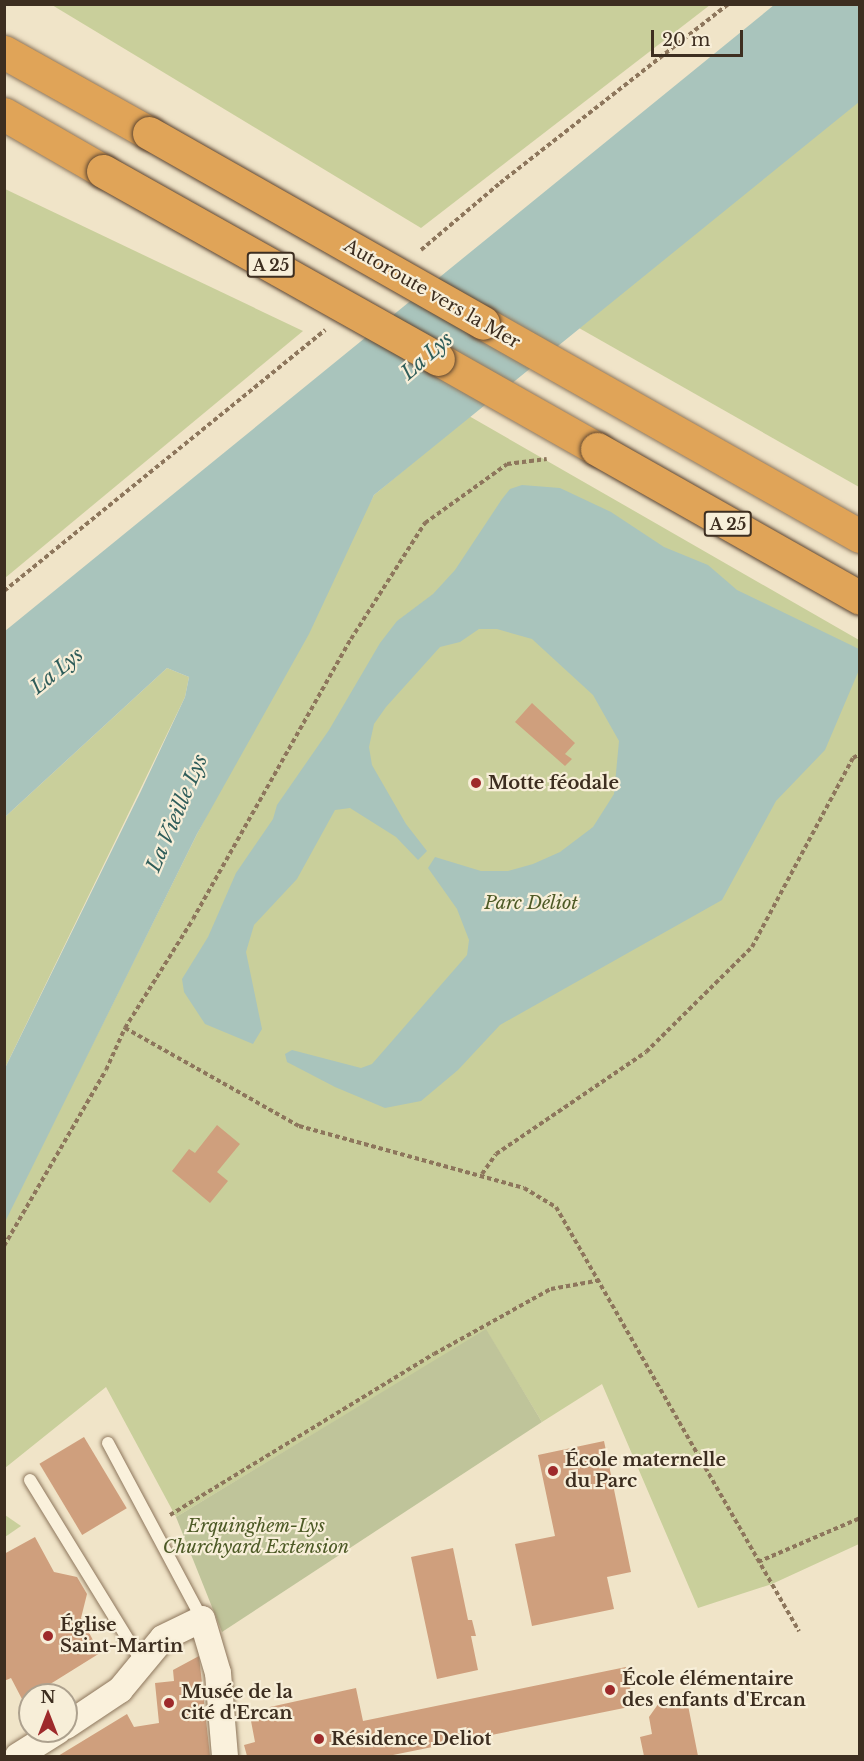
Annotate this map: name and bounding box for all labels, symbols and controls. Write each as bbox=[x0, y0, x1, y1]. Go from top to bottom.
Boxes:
scale bar bbox=[654, 18, 746, 56]
text: 20 m bbox=[662, 29, 710, 51]
street label: Autoroute vers la Mer bbox=[340, 234, 524, 354]
road number: A 25 bbox=[246, 252, 296, 278]
water label: La Lys bbox=[396, 327, 458, 385]
road number: A 25 bbox=[702, 511, 754, 537]
water label: La Lys bbox=[26, 642, 88, 700]
water label: La Vieille Lys bbox=[141, 750, 213, 876]
place label: Motte féodale bbox=[488, 772, 619, 794]
marker: Motte féodale bbox=[469, 776, 483, 790]
park label: Parc Déliot bbox=[484, 892, 578, 914]
place label: École maternelle du Parc bbox=[565, 1450, 726, 1492]
marker: École maternelle du Parc bbox=[546, 1464, 560, 1478]
park label: Erquinghem-Lys Churchyard Extension bbox=[163, 1516, 349, 1558]
place label: Église Saint-Martin bbox=[60, 1615, 183, 1658]
marker: Église Saint-Martin bbox=[41, 1629, 55, 1643]
place label: École élémentaire des enfants d'Ercan bbox=[622, 1669, 806, 1712]
place label: Musée de la cité d'Ercan bbox=[181, 1682, 293, 1724]
north arrow bbox=[18, 1683, 78, 1743]
marker: École élémentaire des enfants d'Ercan bbox=[603, 1683, 617, 1697]
text: N bbox=[40, 1687, 56, 1707]
marker: Musée de la cité d'Ercan bbox=[162, 1696, 176, 1710]
place label: Résidence Deliot bbox=[331, 1728, 491, 1750]
marker: Résidence Deliot bbox=[312, 1732, 326, 1746]

